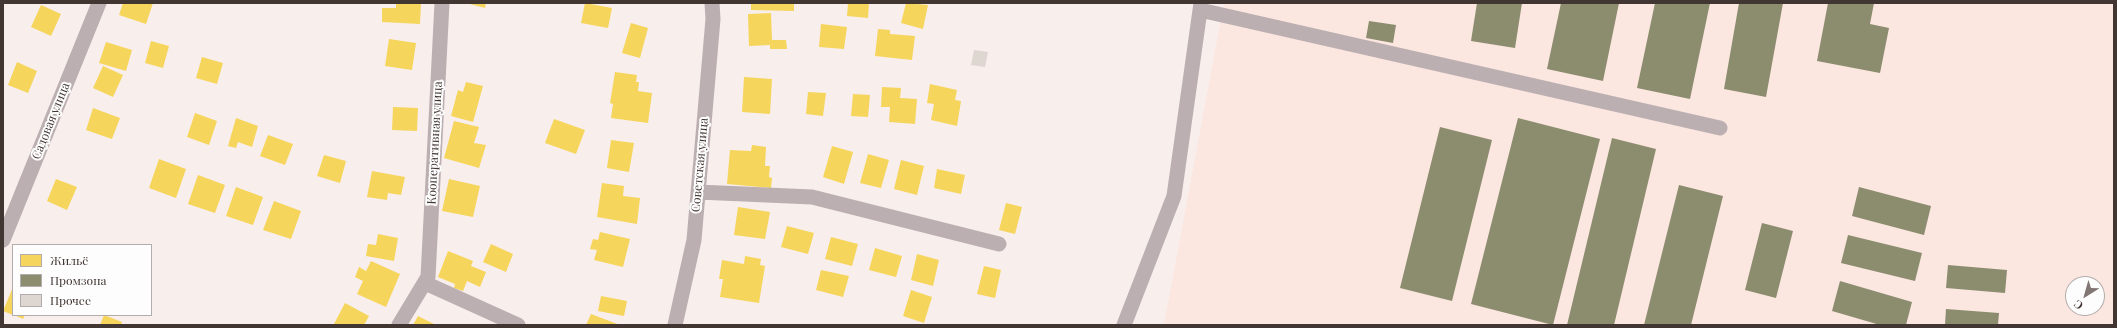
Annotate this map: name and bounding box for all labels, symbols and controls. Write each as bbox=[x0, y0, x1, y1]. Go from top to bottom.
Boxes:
street label: Садовая улица bbox=[29, 81, 73, 161]
street label: Кооперативная улица bbox=[425, 81, 445, 205]
street label: Советская улица bbox=[689, 117, 711, 213]
legend bbox=[12, 244, 152, 316]
text: Жильё bbox=[50, 252, 88, 268]
text: Промзона bbox=[50, 272, 107, 288]
north arrow bbox=[2065, 276, 2105, 316]
text: Прочее bbox=[50, 292, 91, 308]
text: С bbox=[2070, 297, 2086, 314]

